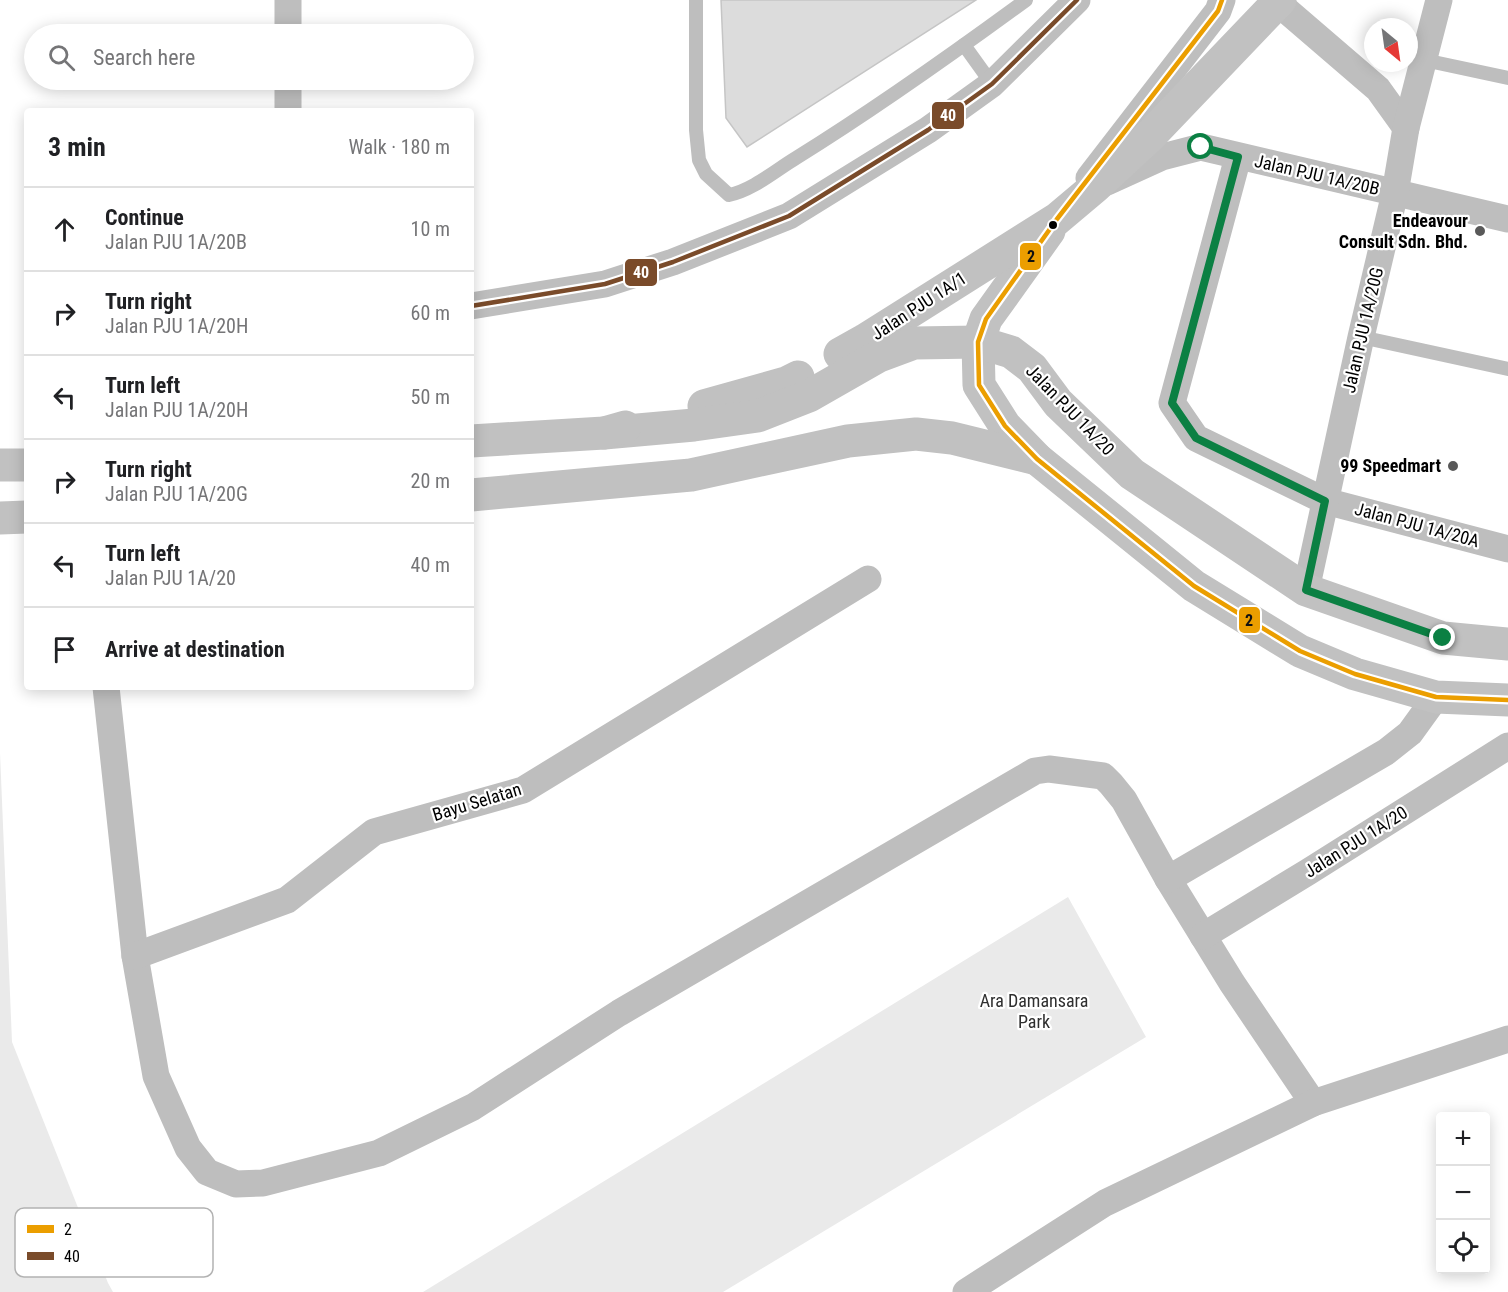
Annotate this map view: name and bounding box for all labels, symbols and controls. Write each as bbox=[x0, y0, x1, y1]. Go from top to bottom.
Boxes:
north arrow bbox=[1364, 18, 1418, 72]
search box bbox=[24, 24, 474, 90]
icon: search bbox=[45, 41, 78, 74]
text: Search here bbox=[93, 45, 195, 70]
line badge: 40 bbox=[931, 101, 965, 130]
text: 40 bbox=[940, 106, 956, 125]
text: 3 min bbox=[48, 132, 106, 162]
route start bbox=[1187, 133, 1213, 159]
text: Walk · 180 m bbox=[349, 135, 450, 159]
street label: Jalan PJU 1A/20B bbox=[1253, 150, 1382, 199]
text: Continue bbox=[105, 205, 184, 230]
place label: Endeavour Consult Sdn. Bhd. bbox=[1339, 210, 1468, 252]
icon: ahead bbox=[48, 213, 81, 246]
text: 10 m bbox=[411, 217, 450, 241]
unlabelled marker bbox=[1047, 219, 1059, 231]
marker: Endeavour Consult Sdn. Bhd. bbox=[1473, 224, 1487, 238]
text: Jalan PJU 1A/20B bbox=[105, 230, 247, 254]
line badge: 2 bbox=[1019, 242, 1042, 271]
text: 2 bbox=[1027, 247, 1035, 266]
line badge: 40 bbox=[624, 258, 658, 287]
text: 40 bbox=[633, 263, 649, 282]
street label: Jalan PJU 1A/20G bbox=[1338, 265, 1387, 395]
street label: Jalan PJU 1A/1 bbox=[867, 267, 970, 344]
text: Turn right bbox=[105, 289, 192, 314]
icon: right bbox=[48, 297, 81, 330]
text: 60 m bbox=[411, 301, 450, 325]
text: Jalan PJU 1A/20H bbox=[105, 314, 248, 338]
street label: Jalan PJU 1A/20 bbox=[1022, 360, 1119, 459]
text: Turn left bbox=[105, 373, 180, 398]
icon: left bbox=[48, 381, 81, 414]
text: 50 m bbox=[411, 385, 450, 409]
text: Jalan PJU 1A/20H bbox=[105, 398, 248, 422]
place label: 99 Speedmart bbox=[1340, 455, 1441, 476]
text: Turn right bbox=[105, 457, 192, 482]
marker: 99 Speedmart bbox=[1446, 459, 1460, 473]
icon: right bbox=[48, 465, 81, 498]
text: 20 m bbox=[411, 469, 450, 493]
text: Jalan PJU 1A/20G bbox=[105, 482, 248, 506]
street label: Jalan PJU 1A/20A bbox=[1353, 498, 1482, 551]
text: Turn left bbox=[105, 541, 180, 566]
icon: left bbox=[48, 549, 81, 582]
text: 40 m bbox=[411, 553, 450, 577]
text: Jalan PJU 1A/20 bbox=[105, 566, 236, 590]
line badge: 2 bbox=[1238, 606, 1261, 634]
text: 2 bbox=[1245, 611, 1253, 630]
route end bbox=[1429, 624, 1455, 650]
icon: arrive bbox=[48, 633, 81, 666]
text: Arrive at destination bbox=[105, 637, 285, 662]
street label: Bayu Selatan bbox=[430, 778, 524, 825]
street label: Jalan PJU 1A/20 bbox=[1300, 801, 1411, 882]
park label: Ara Damansara Park bbox=[980, 990, 1088, 1032]
map controls bbox=[1436, 1112, 1490, 1274]
button: + bbox=[1436, 1112, 1490, 1166]
button: − bbox=[1436, 1166, 1490, 1220]
legend bbox=[15, 1208, 213, 1277]
text: 2 bbox=[64, 1220, 72, 1239]
button: locate bbox=[1436, 1220, 1490, 1274]
text: 40 bbox=[64, 1247, 80, 1266]

